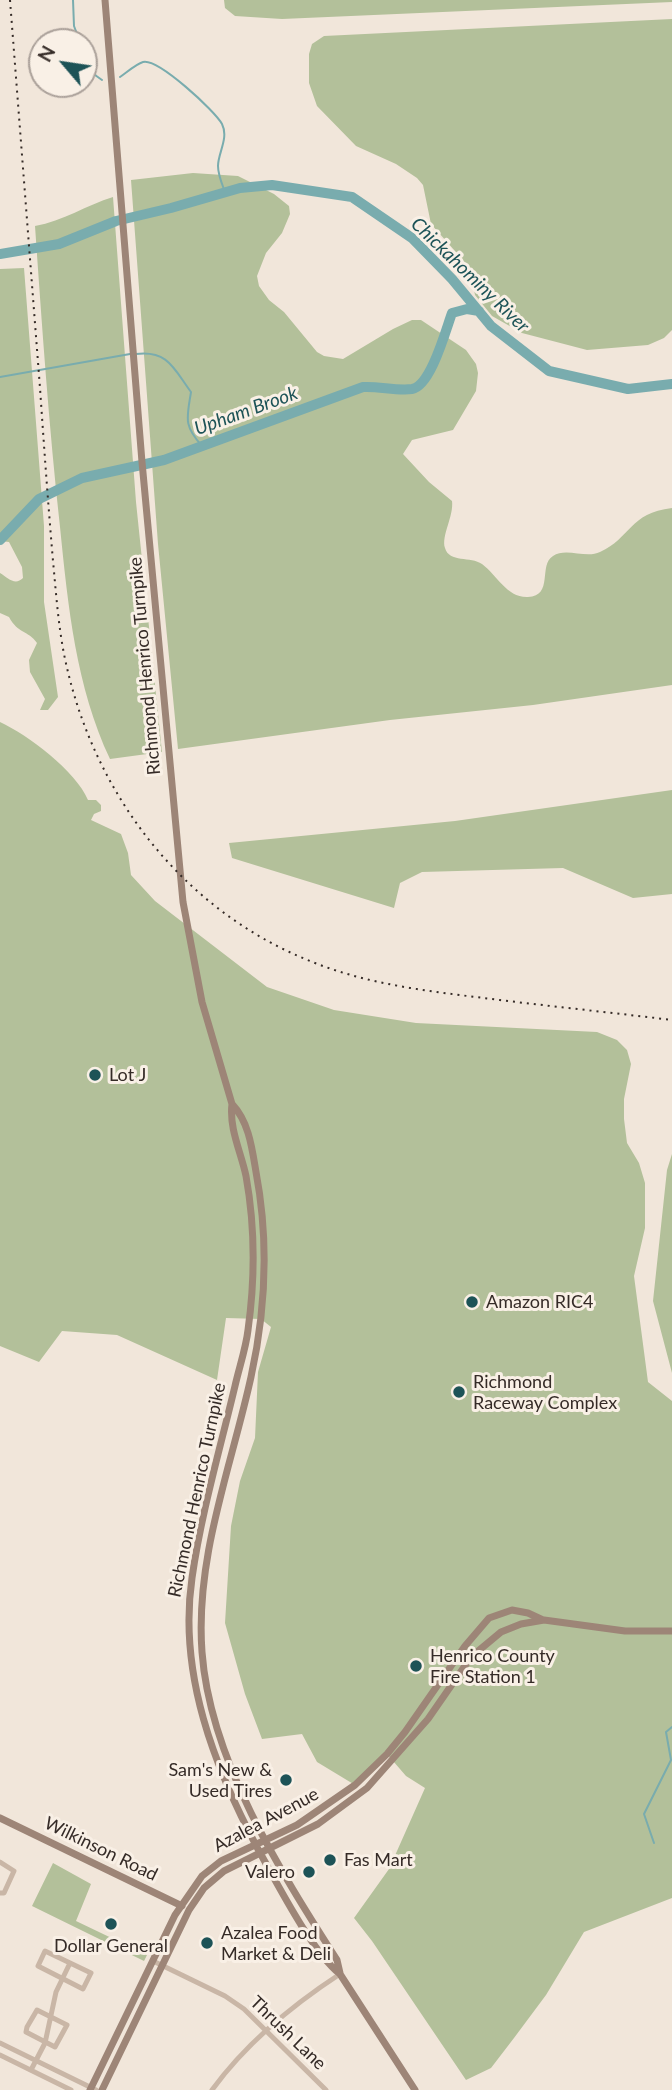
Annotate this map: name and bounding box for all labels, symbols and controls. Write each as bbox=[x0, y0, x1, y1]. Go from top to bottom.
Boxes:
north arrow bbox=[28, 28, 98, 98]
text: N bbox=[32, 42, 60, 66]
water label: Chickahominy River bbox=[406, 213, 534, 337]
water label: Upham Brook bbox=[191, 382, 301, 440]
street label: Richmond Henrico Turnpike bbox=[125, 556, 165, 776]
place label: Lot J bbox=[109, 1064, 146, 1086]
marker: Lot J bbox=[87, 1067, 103, 1083]
place label: Amazon RIC4 bbox=[486, 1291, 594, 1313]
marker: Amazon RIC4 bbox=[464, 1294, 480, 1310]
place label: Richmond Raceway Complex bbox=[473, 1371, 617, 1414]
street label: Richmond Henrico Turnpike bbox=[164, 1381, 230, 1599]
marker: Richmond Raceway Complex bbox=[451, 1384, 467, 1400]
place label: Henrico County Fire Station 1 bbox=[430, 1645, 555, 1688]
marker: Henrico County Fire Station 1 bbox=[408, 1658, 424, 1674]
place label: Sam's New & Used Tires bbox=[168, 1759, 272, 1802]
marker: Sam's New & Used Tires bbox=[278, 1772, 294, 1788]
street label: Azalea Avenue bbox=[210, 1783, 322, 1857]
street label: Wilkinson Road bbox=[41, 1812, 161, 1886]
place label: Fas Mart bbox=[344, 1849, 413, 1871]
marker: Fas Mart bbox=[322, 1852, 338, 1868]
place label: Valero bbox=[245, 1861, 295, 1883]
marker: Valero bbox=[301, 1864, 317, 1880]
marker: Dollar General bbox=[103, 1916, 119, 1932]
place label: Azalea Food Market & Deli bbox=[221, 1922, 331, 1965]
place label: Dollar General bbox=[54, 1935, 168, 1957]
marker: Azalea Food Market & Deli bbox=[199, 1935, 215, 1951]
street label: Thrush Lane bbox=[246, 1991, 330, 2075]

